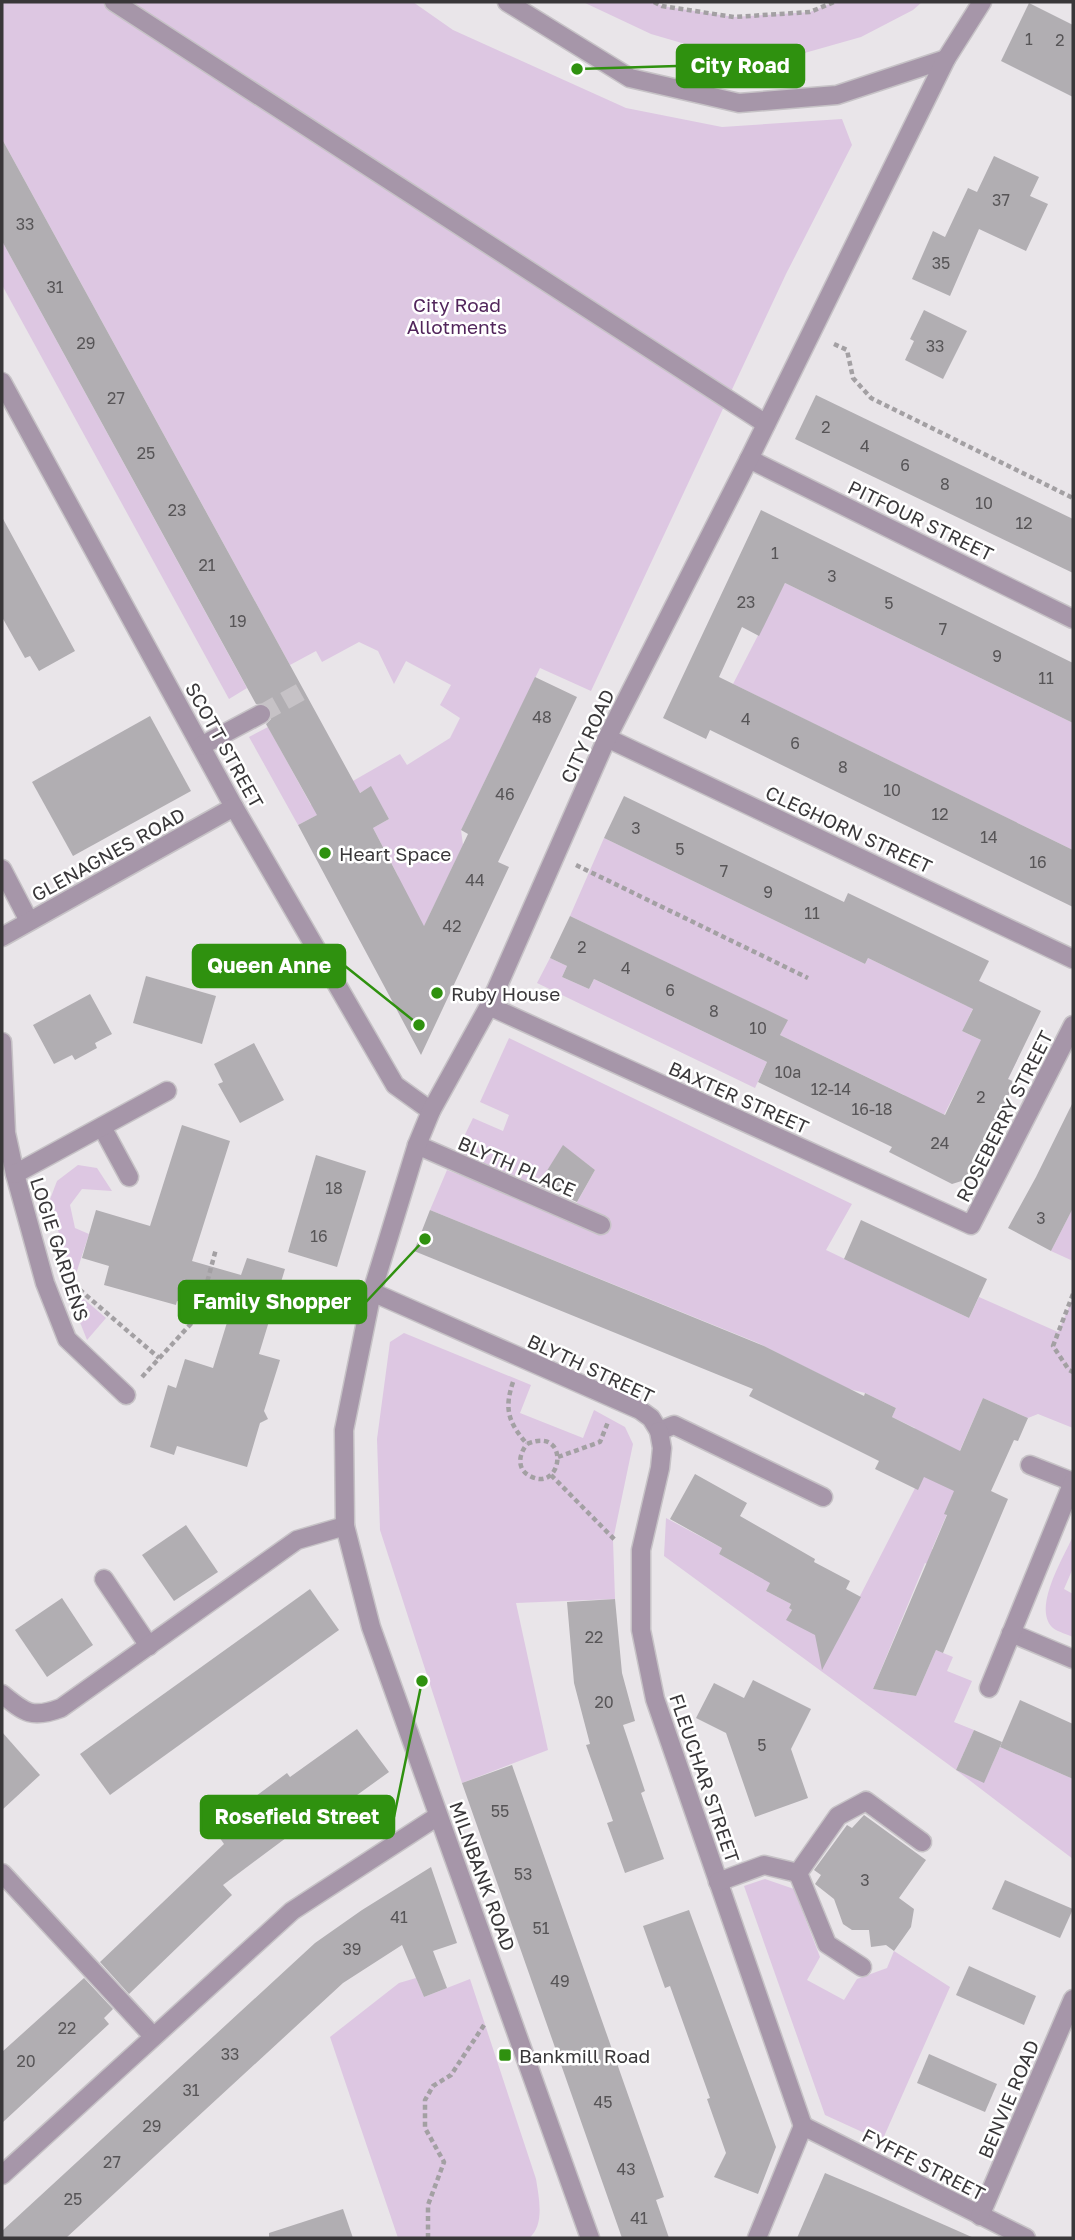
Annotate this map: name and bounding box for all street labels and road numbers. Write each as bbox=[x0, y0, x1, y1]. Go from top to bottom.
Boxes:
street label: PITFOUR STREET bbox=[845, 475, 998, 565]
street label: SCOTT STREET bbox=[181, 678, 269, 812]
street label: CITY ROAD bbox=[555, 685, 619, 787]
street label: CLEGHORN STREET bbox=[762, 780, 936, 878]
street label: GLENAGNES ROAD bbox=[27, 802, 189, 906]
street label: ROSEBERRY STREET bbox=[951, 1026, 1057, 1205]
street label: BAXTER STREET bbox=[665, 1056, 813, 1138]
street label: BLYTH PLACE bbox=[455, 1131, 579, 1201]
street label: LOGIE GARDENS bbox=[26, 1174, 94, 1324]
street label: BLYTH STREET bbox=[524, 1329, 658, 1407]
street label: FLEUCHAR STREET bbox=[665, 1690, 745, 1866]
street label: MILNBANK ROAD bbox=[445, 1798, 521, 1954]
street label: BENVIE ROAD bbox=[973, 2036, 1043, 2162]
street label: FYFFE STREET bbox=[859, 2123, 989, 2205]

